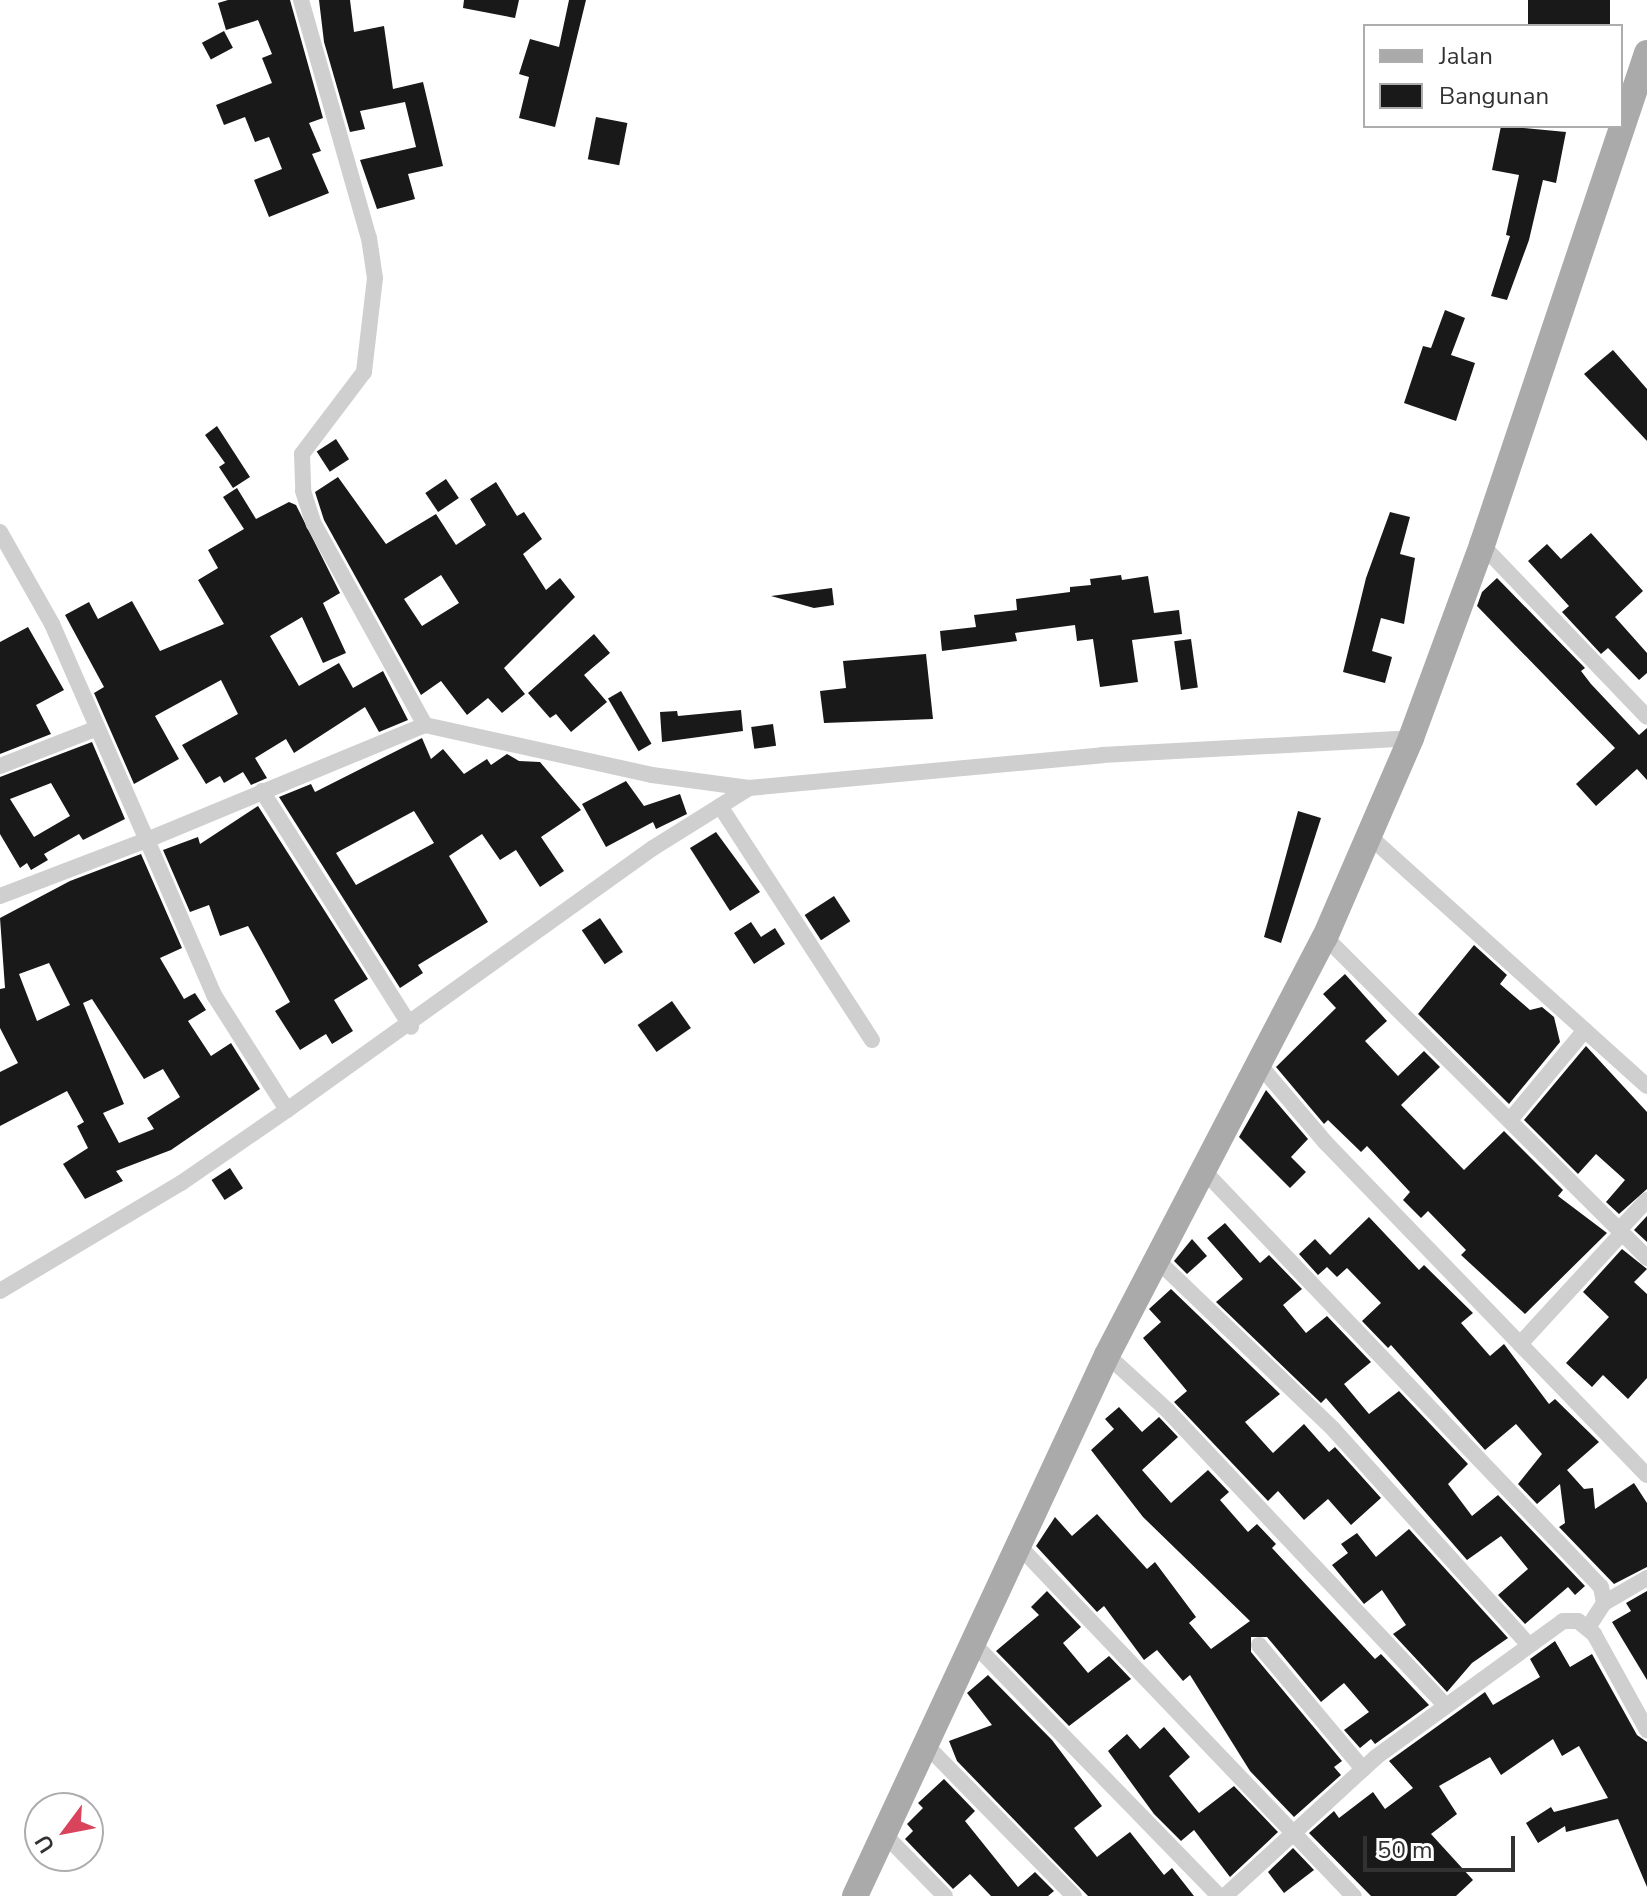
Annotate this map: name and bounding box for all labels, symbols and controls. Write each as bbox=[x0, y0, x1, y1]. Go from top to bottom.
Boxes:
legend bbox=[1363, 24, 1623, 128]
text: Jalan bbox=[1439, 40, 1493, 72]
text: Bangunan bbox=[1439, 80, 1549, 112]
north arrow bbox=[24, 1792, 104, 1872]
scale bar bbox=[1367, 1820, 1519, 1870]
text: U bbox=[28, 1829, 62, 1858]
text: 50 m bbox=[1377, 1834, 1433, 1866]

